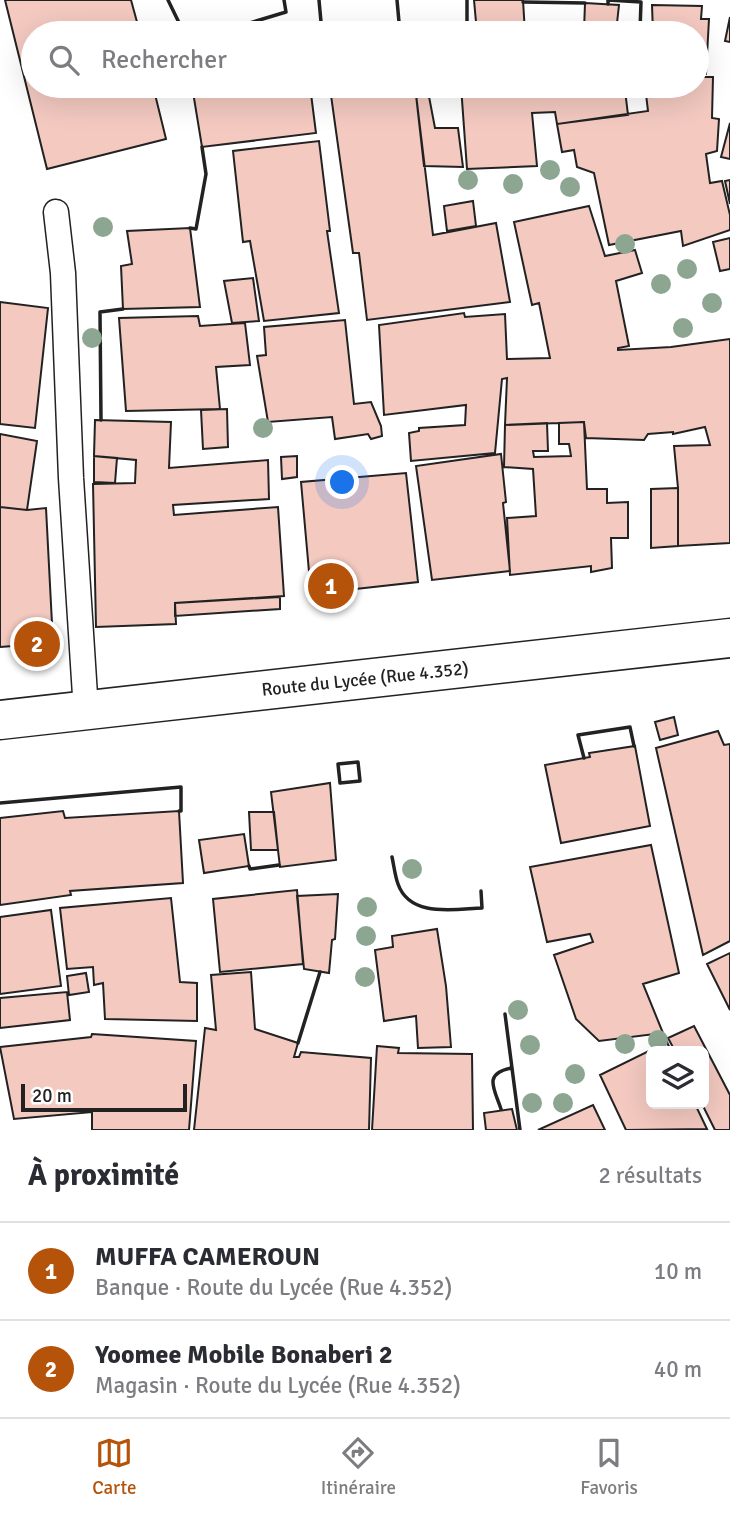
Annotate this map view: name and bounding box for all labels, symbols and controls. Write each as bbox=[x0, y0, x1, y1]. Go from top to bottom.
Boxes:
search box bbox=[21, 21, 709, 98]
icon: search bbox=[45, 41, 83, 79]
text: Rechercher bbox=[101, 44, 227, 76]
your location bbox=[325, 465, 359, 499]
pin: 1 bbox=[308, 560, 354, 612]
pin: 2 bbox=[14, 618, 60, 670]
street label: Route du Lycée (Rue 4.352) bbox=[260, 657, 470, 701]
map controls bbox=[646, 1046, 709, 1109]
button: layers bbox=[646, 1046, 709, 1109]
scale bar bbox=[21, 1081, 187, 1113]
text: 20 m bbox=[32, 1084, 72, 1108]
text: À proximité bbox=[28, 1157, 179, 1194]
text: 2 résultats bbox=[598, 1161, 702, 1190]
text: MUFFA CAMEROUN bbox=[95, 1241, 320, 1273]
text: 1 bbox=[45, 1257, 57, 1286]
text: 10 m bbox=[654, 1257, 702, 1286]
text: Banque · Route du Lycée (Rue 4.352) bbox=[95, 1273, 452, 1302]
text: Yoomee Mobile Bonaberi 2 bbox=[95, 1339, 393, 1371]
text: 2 bbox=[45, 1355, 57, 1384]
text: 40 m bbox=[654, 1355, 702, 1384]
text: Magasin · Route du Lycée (Rue 4.352) bbox=[95, 1371, 461, 1400]
tab: Carte bbox=[92, 1434, 136, 1500]
tab: Itinéraire bbox=[321, 1434, 396, 1500]
tab: Favoris bbox=[580, 1434, 638, 1500]

